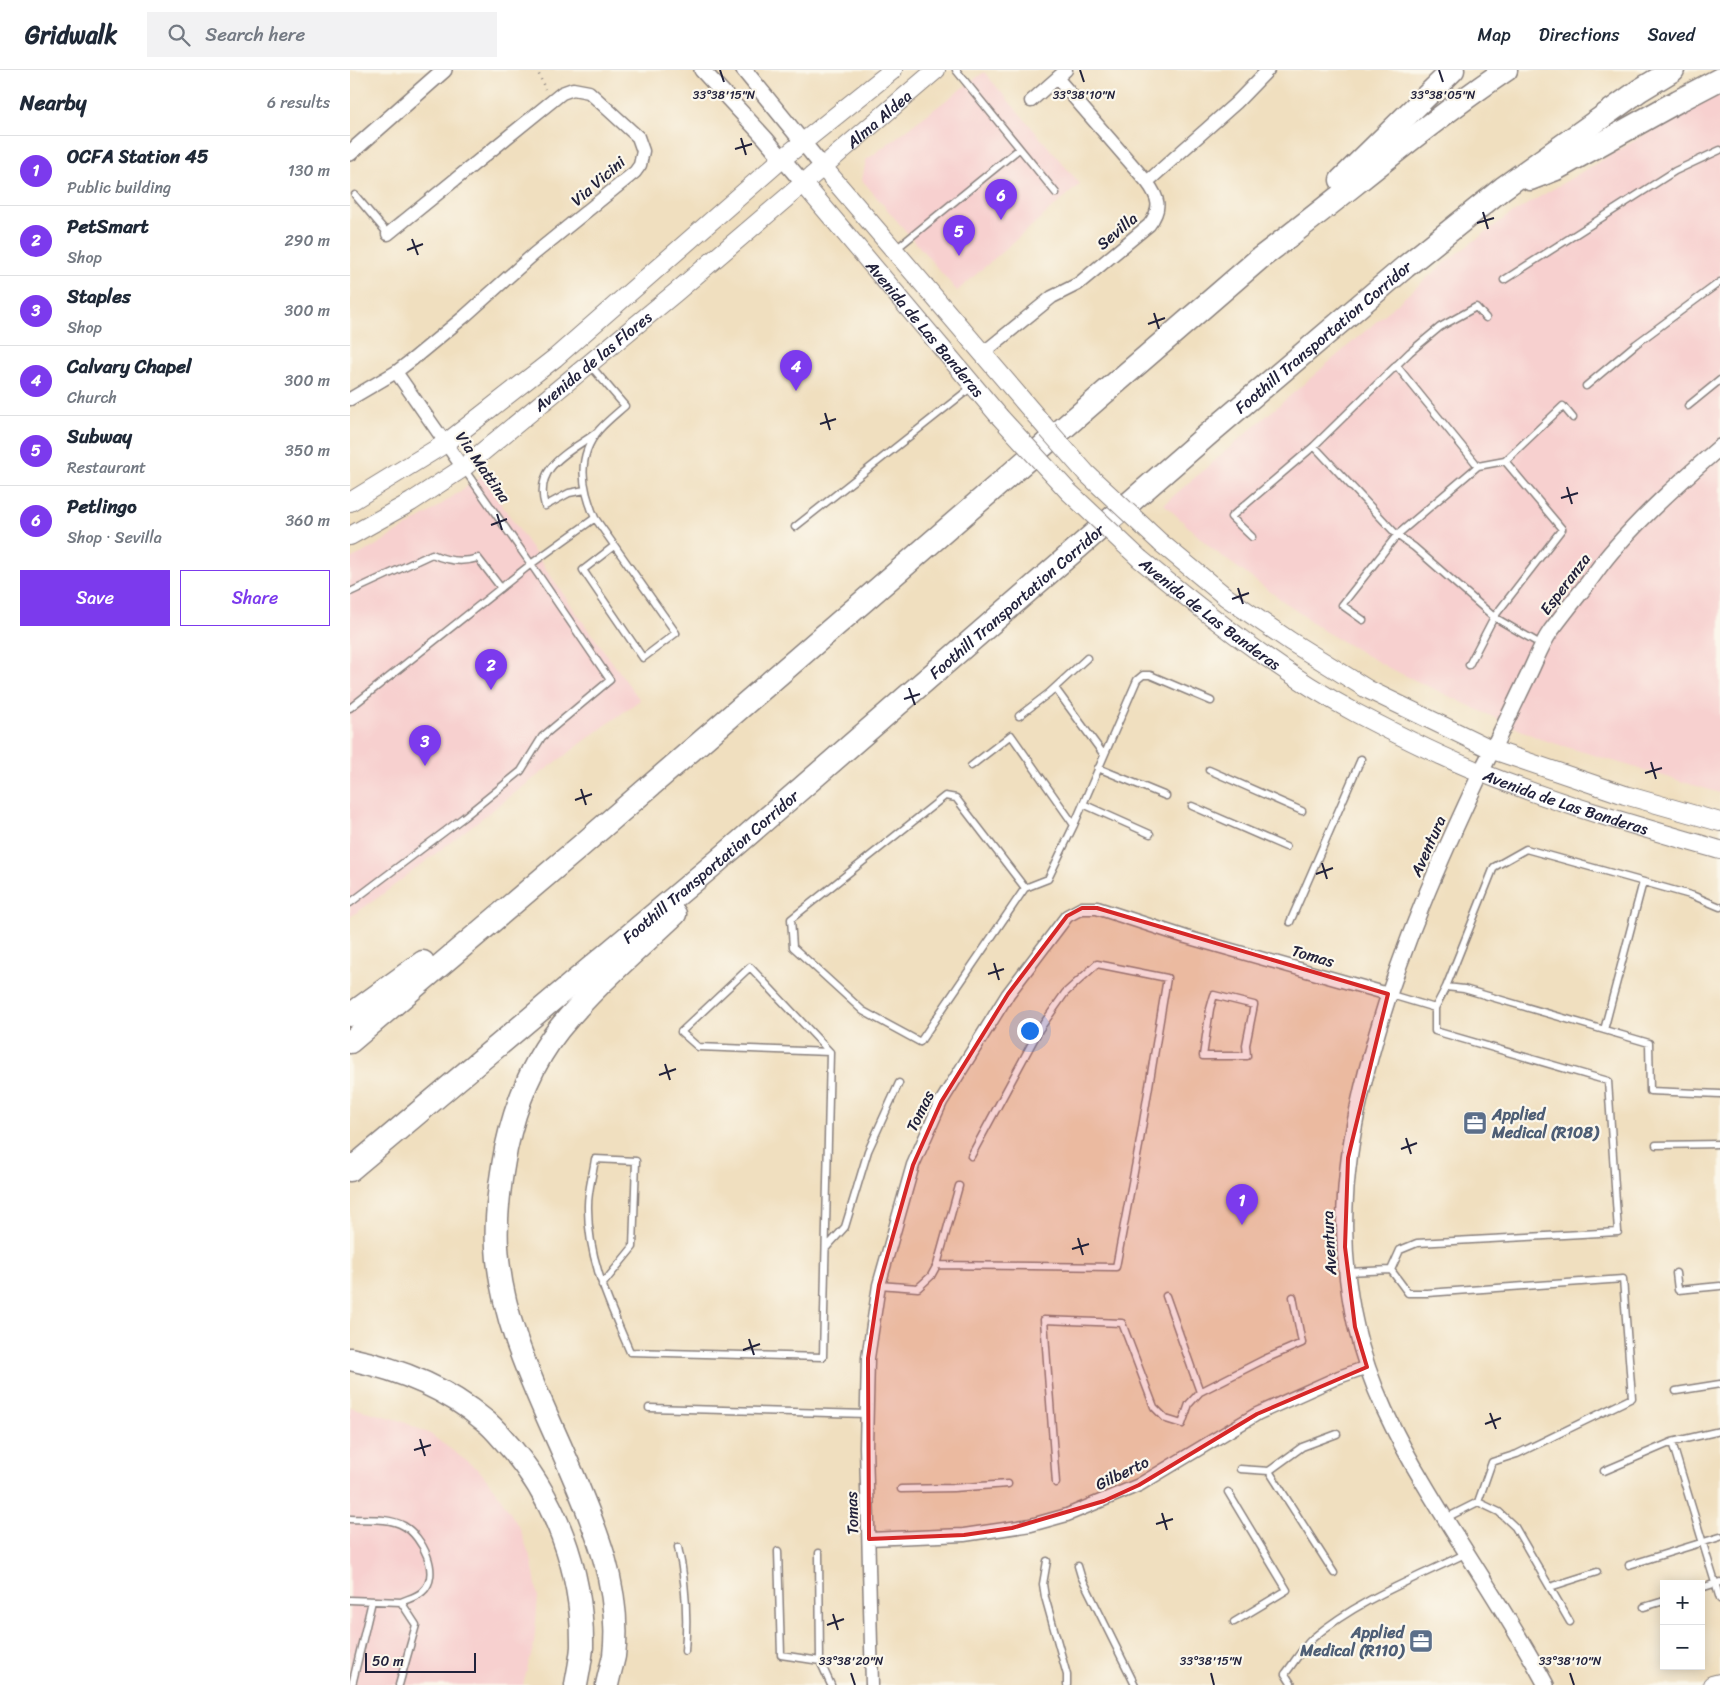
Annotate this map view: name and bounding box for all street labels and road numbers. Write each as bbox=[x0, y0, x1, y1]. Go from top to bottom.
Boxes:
street label: Alma Aldea bbox=[839, 82, 918, 156]
street label: Via Vicini bbox=[564, 148, 633, 213]
street label: Sevilla bbox=[1090, 205, 1144, 257]
street label: Avenida de Las Banderas bbox=[858, 252, 992, 404]
street label: Foothill Transportation Corridor bbox=[1228, 252, 1419, 421]
street label: Avenida de las Flores bbox=[526, 303, 659, 420]
street label: Via Mattina bbox=[448, 425, 519, 510]
street label: Foothill Transportation Corridor bbox=[922, 515, 1112, 686]
street label: Esperanza bbox=[1532, 547, 1598, 621]
street label: Avenida de Las Banderas bbox=[1132, 549, 1287, 678]
street label: Avenida de Las Banderas bbox=[1478, 760, 1652, 843]
street label: Foothill Transportation Corridor bbox=[615, 781, 806, 951]
street label: Aventura bbox=[1401, 811, 1454, 882]
street label: Tomas bbox=[1288, 936, 1338, 976]
street label: Tomas bbox=[897, 1085, 943, 1137]
street label: Aventura bbox=[1313, 1210, 1345, 1277]
street label: Gilberto bbox=[1090, 1447, 1154, 1499]
street label: Tomas bbox=[837, 1490, 867, 1535]

